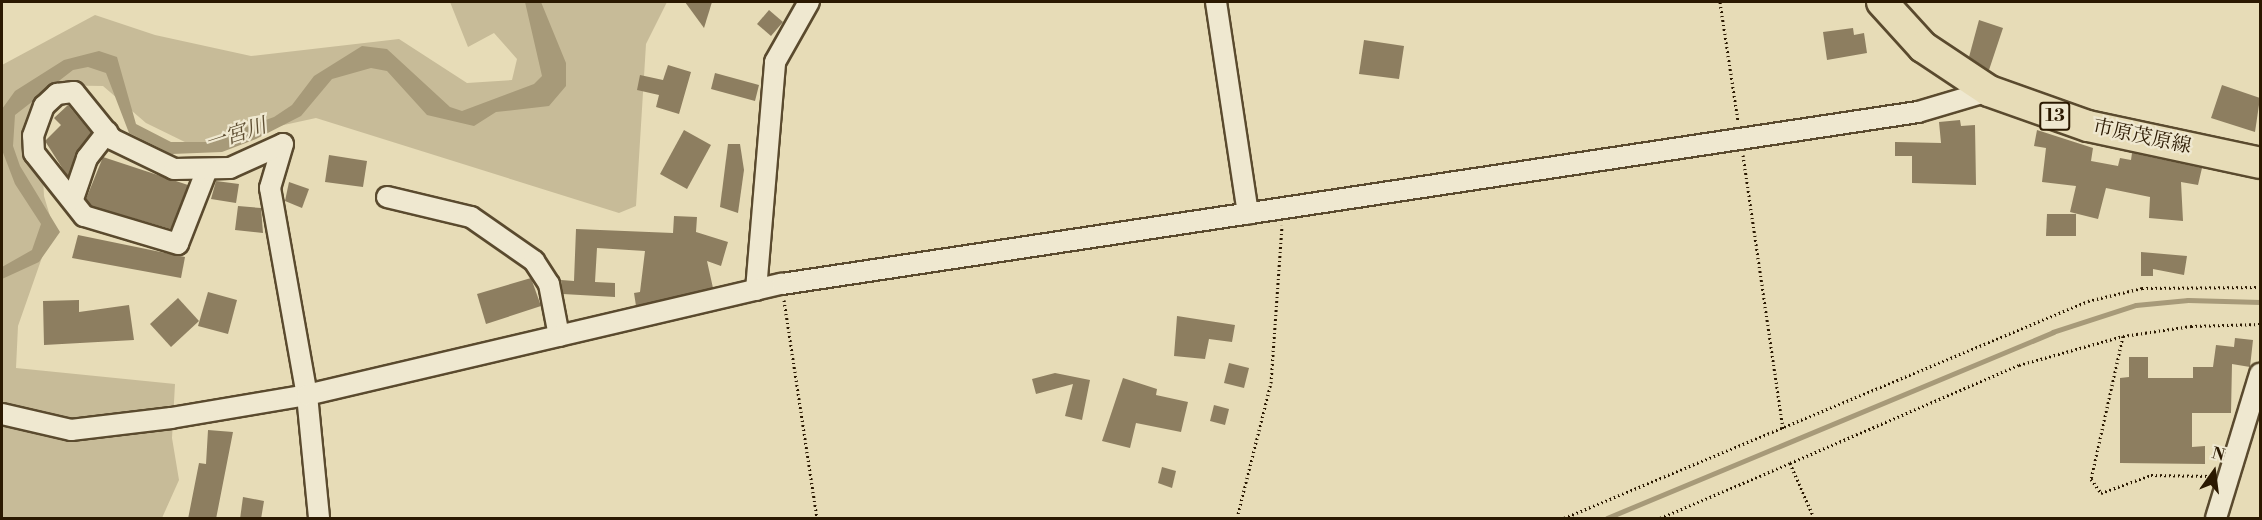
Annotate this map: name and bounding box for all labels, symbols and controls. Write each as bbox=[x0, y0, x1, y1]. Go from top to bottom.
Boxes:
road number: 13 bbox=[2038, 101, 2072, 131]
water label: 一宮川 bbox=[202, 113, 270, 157]
street label: 市原茂原線 bbox=[2091, 115, 2193, 159]
north arrow bbox=[2184, 442, 2244, 502]
text: N bbox=[2210, 443, 2227, 466]

